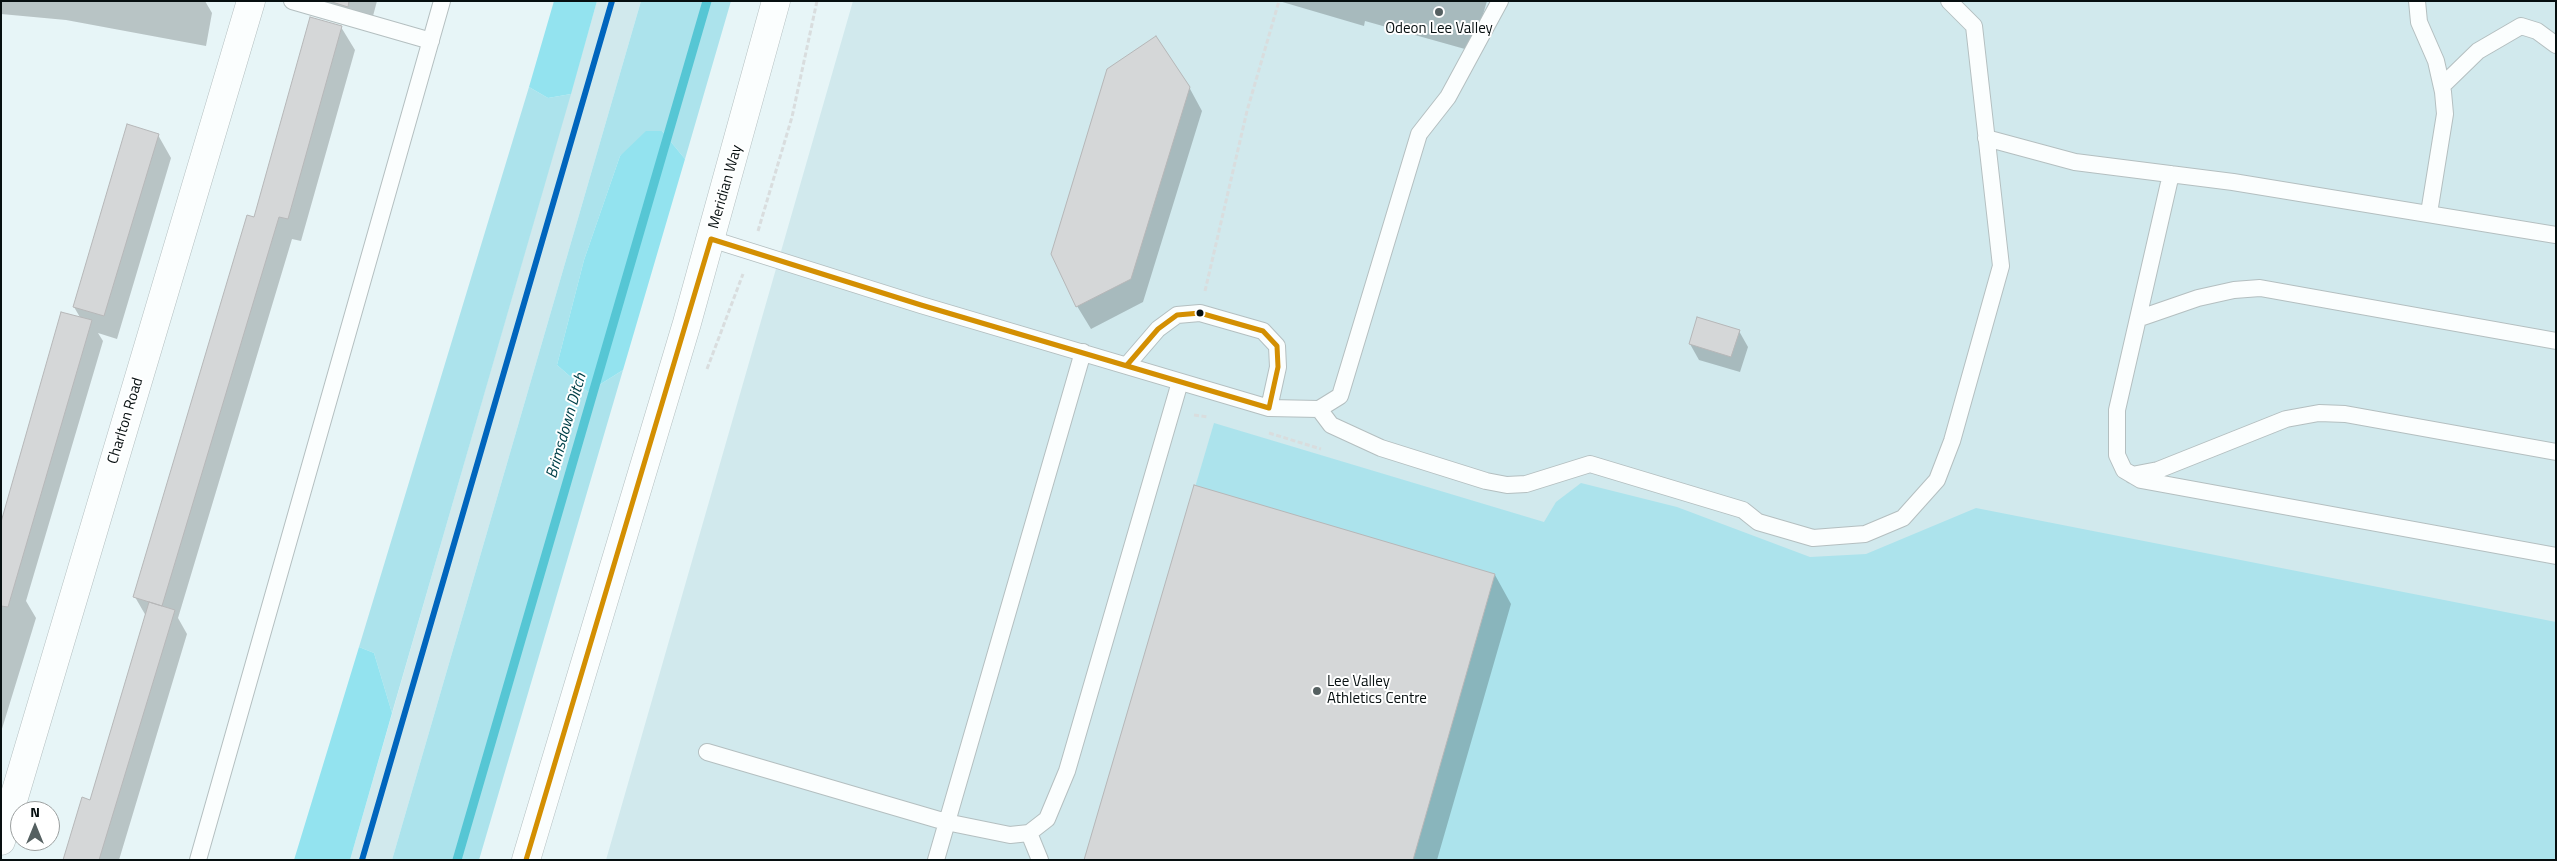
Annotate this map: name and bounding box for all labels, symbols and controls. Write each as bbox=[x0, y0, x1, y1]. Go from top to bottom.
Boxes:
marker: Odeon Lee Valley bbox=[1433, 6, 1445, 18]
place label: Odeon Lee Valley bbox=[1385, 20, 1493, 38]
street label: Meridian Way bbox=[705, 143, 747, 231]
unlabelled marker bbox=[1195, 308, 1205, 318]
water label: Brimsdown Ditch bbox=[543, 371, 591, 481]
street label: Charlton Road bbox=[104, 376, 148, 466]
place label: Lee Valley Athletics Centre bbox=[1327, 673, 1427, 708]
marker: Lee Valley Athletics Centre bbox=[1311, 685, 1323, 697]
north arrow bbox=[10, 801, 60, 851]
text: N bbox=[30, 801, 40, 822]

